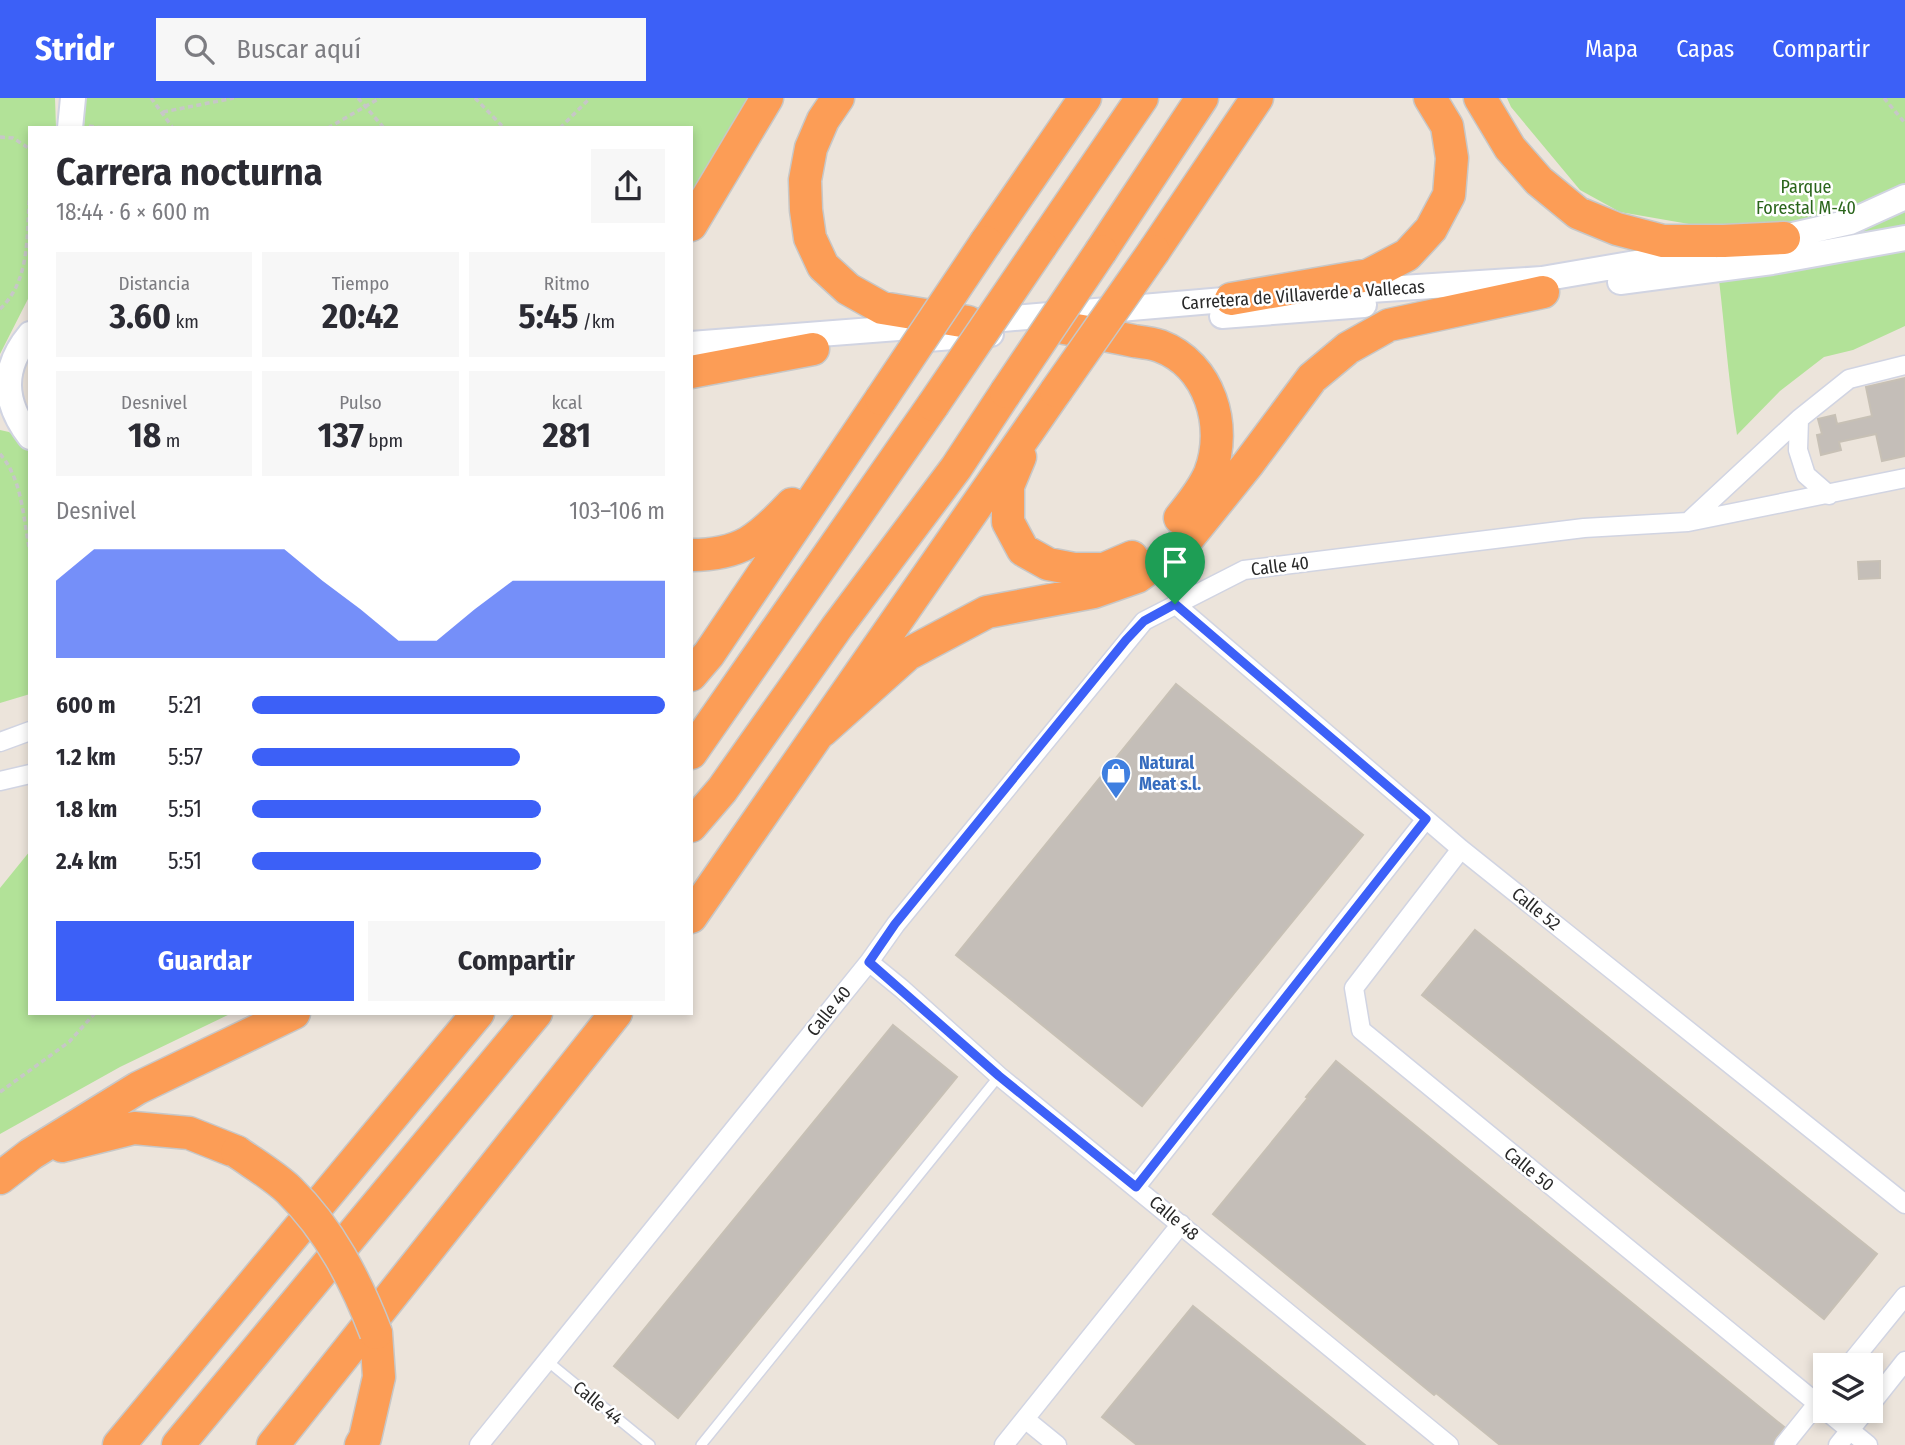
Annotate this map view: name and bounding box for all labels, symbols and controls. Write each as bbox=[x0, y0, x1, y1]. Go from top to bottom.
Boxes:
search box bbox=[156, 18, 646, 81]
text: Stridr bbox=[35, 29, 114, 69]
icon: search bbox=[180, 30, 218, 68]
text: Buscar aquí bbox=[236, 34, 361, 65]
text: Mapa bbox=[1585, 35, 1638, 63]
text: Capas bbox=[1676, 35, 1734, 63]
text: Compartir bbox=[1772, 35, 1870, 63]
text: Carrera nocturna bbox=[56, 149, 323, 195]
button: share bbox=[591, 149, 665, 223]
park label: Parque Forestal M-40 bbox=[1756, 176, 1856, 219]
text: 18:44 · 6 × 600 m bbox=[56, 198, 210, 226]
text: Distancia bbox=[118, 272, 190, 295]
text: Tiempo bbox=[332, 272, 389, 295]
text: Ritmo bbox=[544, 272, 590, 295]
street label: Carretera de Villaverde a Vallecas bbox=[1180, 275, 1426, 314]
text: 3.60 bbox=[109, 295, 171, 337]
text: 20:42 bbox=[322, 295, 399, 337]
text: 5:45 bbox=[518, 295, 578, 337]
text: km bbox=[171, 310, 199, 333]
text: /km bbox=[578, 310, 615, 333]
text: Desnivel bbox=[121, 391, 187, 414]
text: Pulso bbox=[339, 391, 382, 414]
text: kcal bbox=[551, 391, 582, 414]
text: 18 bbox=[128, 414, 161, 456]
text: 137 bbox=[318, 414, 364, 456]
text: 281 bbox=[542, 414, 591, 456]
text: m bbox=[161, 429, 180, 452]
text: bpm bbox=[364, 429, 403, 452]
text: Desnivel bbox=[56, 497, 136, 525]
text: 103–106 m bbox=[569, 497, 665, 525]
pin bbox=[1145, 532, 1205, 604]
icon: arrive bbox=[1156, 543, 1194, 581]
street label: Calle 40 bbox=[1250, 552, 1310, 580]
text: 600 m bbox=[56, 691, 115, 719]
text: 5:21 bbox=[168, 691, 202, 719]
text: 1.2 km bbox=[56, 743, 116, 771]
text: 5:57 bbox=[168, 743, 203, 771]
place label: Natural Meat s.l. bbox=[1139, 752, 1201, 795]
shop icon: Natural Meat s.l. bbox=[1099, 756, 1133, 800]
text: 1.8 km bbox=[56, 795, 117, 823]
text: 5:51 bbox=[168, 795, 202, 823]
text: 2.4 km bbox=[56, 847, 117, 875]
text: 5:51 bbox=[168, 847, 202, 875]
street label: Calle 52 bbox=[1507, 883, 1565, 935]
button: Guardar bbox=[56, 921, 354, 1001]
button: Compartir bbox=[368, 921, 665, 1001]
street label: Calle 40 bbox=[802, 981, 856, 1041]
street label: Calle 50 bbox=[1500, 1142, 1558, 1196]
street label: Calle 48 bbox=[1145, 1191, 1203, 1245]
map controls bbox=[1813, 1353, 1883, 1423]
button: layers bbox=[1813, 1353, 1883, 1423]
street label: Calle 44 bbox=[569, 1376, 628, 1430]

